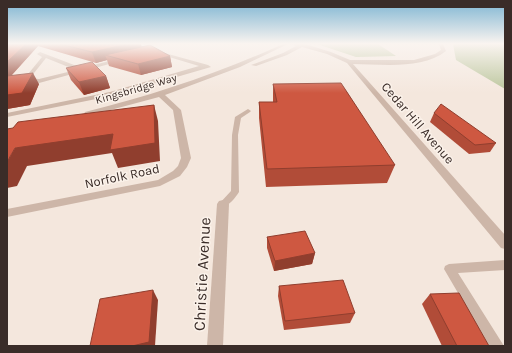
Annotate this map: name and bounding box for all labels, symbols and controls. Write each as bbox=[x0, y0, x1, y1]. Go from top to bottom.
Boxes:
street label: Kingsbridge Way bbox=[94, 71, 178, 107]
street label: Cedar Hill Avenue bbox=[379, 79, 458, 167]
street label: Norfolk Road bbox=[83, 161, 161, 191]
street label: Christie Avenue bbox=[190, 217, 214, 331]

